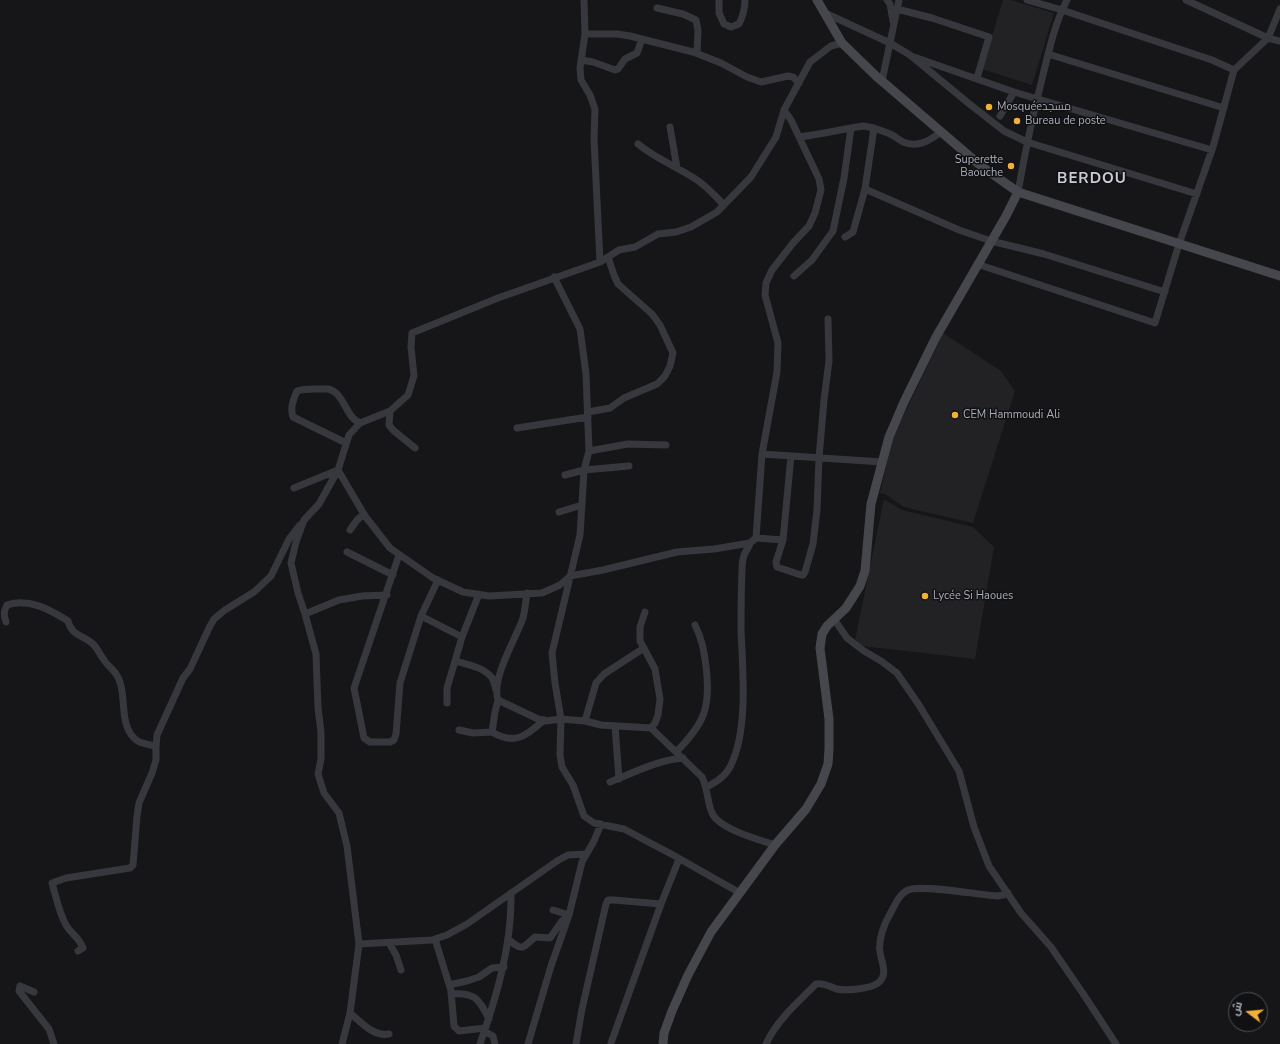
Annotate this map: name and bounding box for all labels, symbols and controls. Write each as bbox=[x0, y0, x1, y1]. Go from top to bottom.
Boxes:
place label: Mosquéeمسجد bbox=[997, 100, 1071, 114]
marker: Mosquéeمسجد bbox=[984, 102, 994, 112]
place label: Bureau de poste bbox=[1025, 114, 1106, 128]
marker: Bureau de poste bbox=[1012, 116, 1022, 126]
place label: Superette Baouche bbox=[955, 153, 1003, 179]
marker: Superette Baouche bbox=[1006, 161, 1016, 171]
district label: BERDOU bbox=[1057, 170, 1127, 188]
place label: CEM Hammoudi Ali bbox=[963, 408, 1060, 422]
marker: CEM Hammoudi Ali bbox=[950, 410, 960, 420]
place label: Lycée Si Haoues bbox=[933, 589, 1013, 603]
marker: Lycée Si Haoues bbox=[920, 591, 930, 601]
north arrow bbox=[1228, 992, 1268, 1032]
text: ش bbox=[1228, 1000, 1246, 1018]

